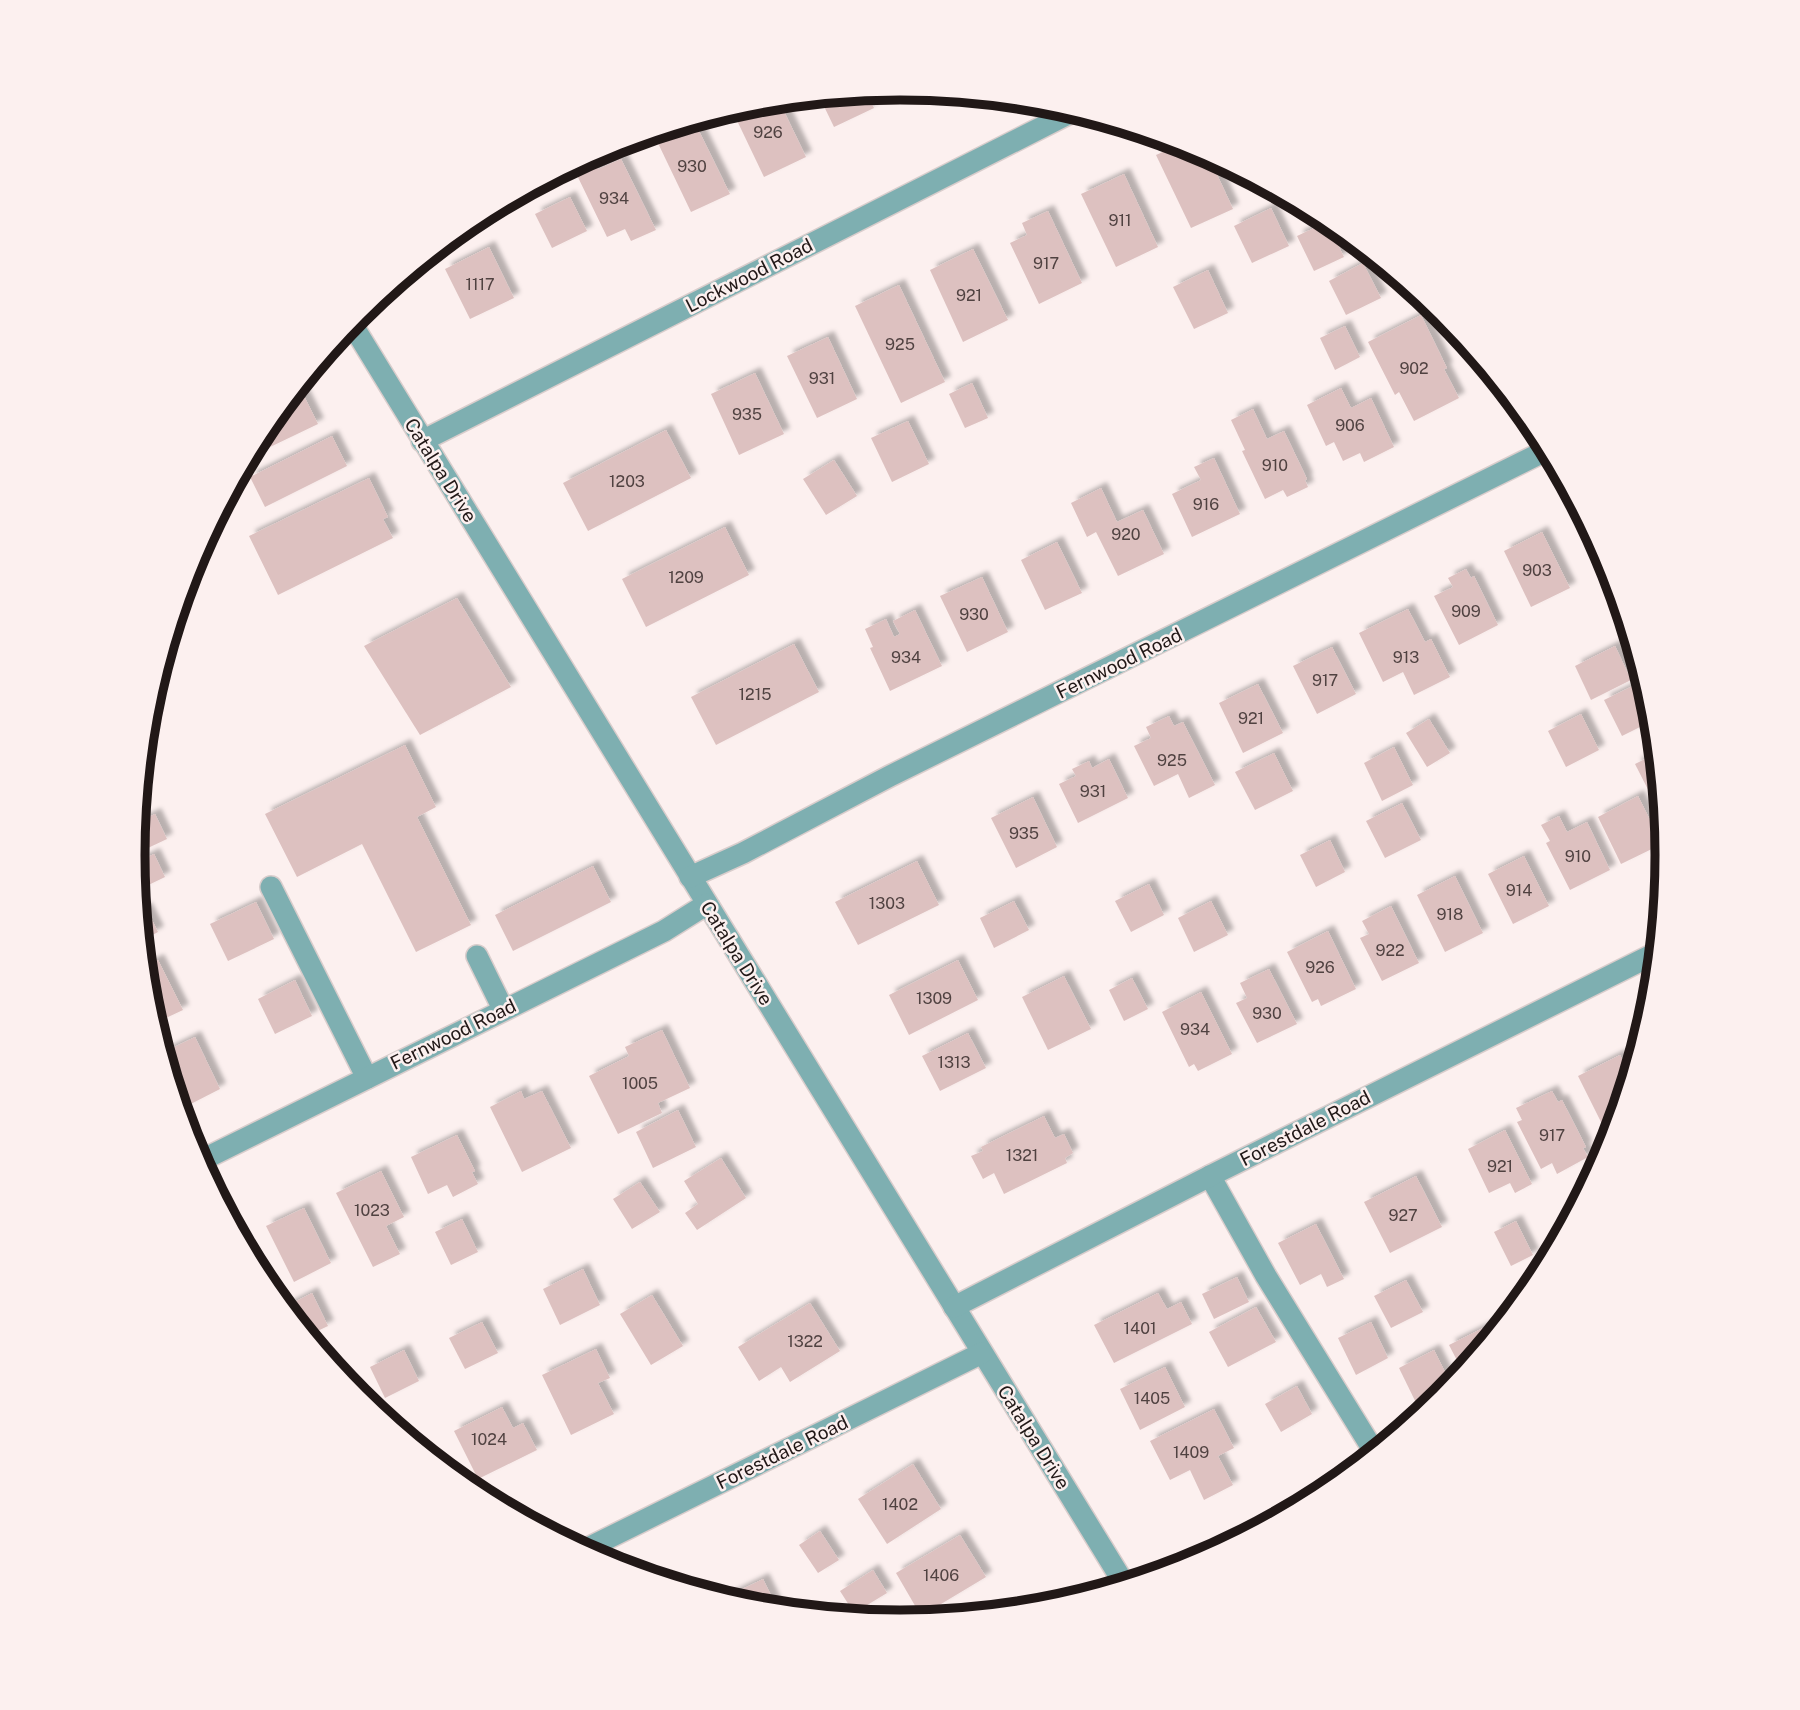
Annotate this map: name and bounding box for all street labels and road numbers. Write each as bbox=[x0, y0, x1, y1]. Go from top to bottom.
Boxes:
street label: Lockwood Road bbox=[682, 234, 816, 316]
street label: Catalpa Drive bbox=[400, 414, 482, 526]
street label: Fernwood Road bbox=[1053, 623, 1185, 703]
street label: Catalpa Drive bbox=[696, 897, 778, 1009]
street label: Fernwood Road bbox=[387, 994, 519, 1074]
street label: Forestdale Road bbox=[1236, 1086, 1374, 1170]
street label: Catalpa Drive bbox=[993, 1381, 1075, 1493]
street label: Forestdale Road bbox=[713, 1411, 851, 1493]

